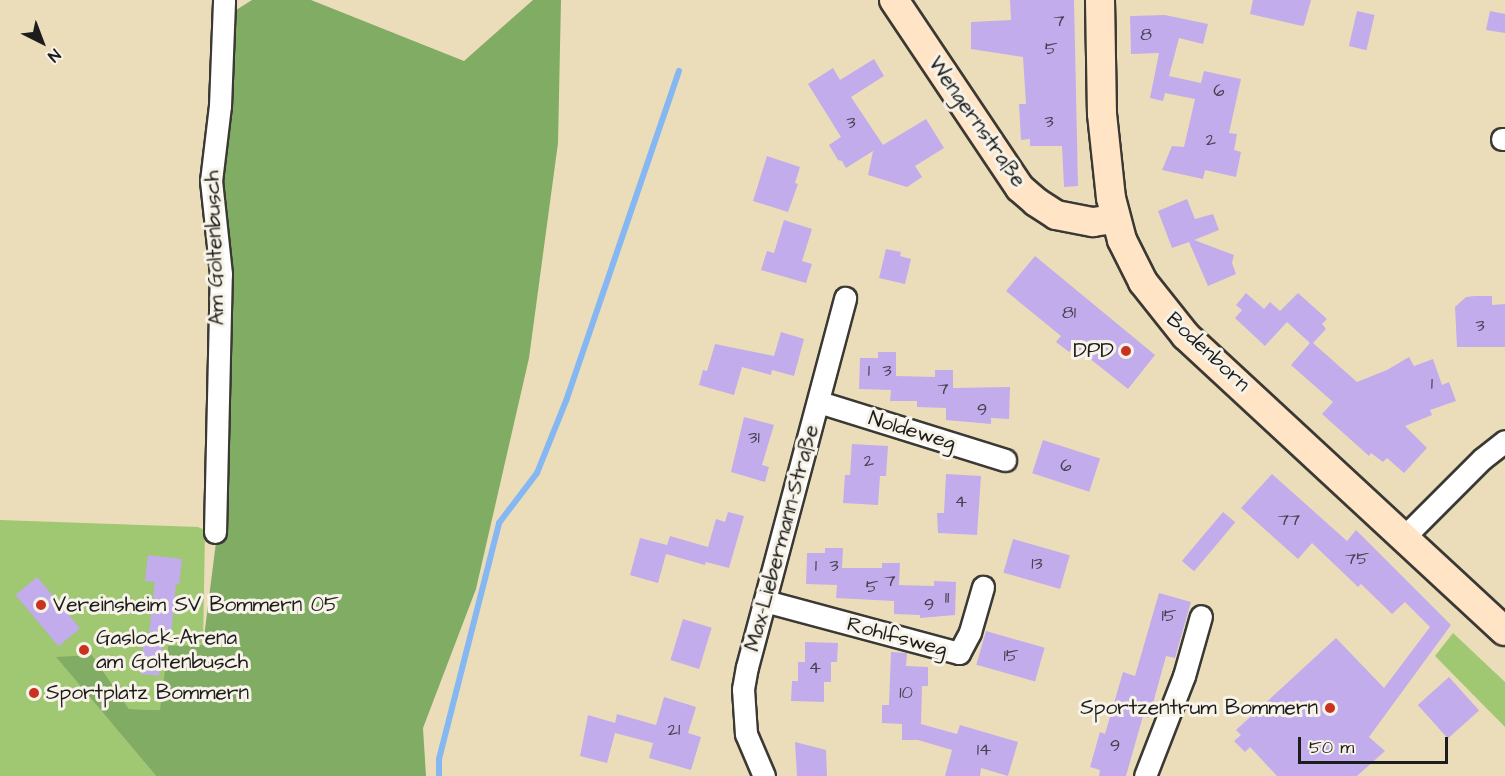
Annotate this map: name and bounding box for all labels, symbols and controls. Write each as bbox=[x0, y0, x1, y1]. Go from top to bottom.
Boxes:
house number: 7 bbox=[1053, 10, 1065, 32]
north arrow bbox=[12, 12, 72, 72]
house number: 8 bbox=[1140, 24, 1152, 46]
house number: 5 bbox=[1045, 38, 1057, 60]
text: N bbox=[43, 44, 65, 67]
street label: Wengernstraße bbox=[923, 52, 1031, 192]
house number: 6 bbox=[1213, 80, 1225, 102]
house number: 3 bbox=[1044, 111, 1054, 133]
house number: 3 bbox=[846, 112, 856, 134]
house number: 2 bbox=[1206, 129, 1216, 151]
street label: Am Goltenbusch bbox=[200, 170, 230, 326]
house number: 81 bbox=[1062, 302, 1076, 324]
street label: Bodenborn bbox=[1161, 307, 1255, 397]
house number: 3 bbox=[1475, 315, 1485, 337]
place label: DPD bbox=[1073, 338, 1114, 364]
marker: DPD bbox=[1119, 344, 1133, 358]
house number: 1 bbox=[868, 360, 870, 382]
house number: 3 bbox=[882, 360, 892, 382]
house number: 1 bbox=[1431, 373, 1433, 395]
house number: 7 bbox=[937, 378, 949, 400]
house number: 9 bbox=[977, 399, 987, 421]
street label: Noldeweg bbox=[865, 406, 959, 456]
street label: Max-Liebermann-Straße bbox=[740, 422, 824, 654]
house number: 31 bbox=[748, 427, 760, 449]
house number: 2 bbox=[864, 450, 874, 472]
house number: 6 bbox=[1060, 455, 1072, 477]
house number: 4 bbox=[955, 491, 967, 513]
house number: 77 bbox=[1278, 509, 1300, 531]
house number: 75 bbox=[1345, 548, 1369, 570]
house number: 13 bbox=[1031, 553, 1043, 575]
house number: 1 bbox=[815, 555, 817, 577]
house number: 3 bbox=[829, 555, 839, 577]
house number: 7 bbox=[884, 570, 896, 592]
house number: 5 bbox=[866, 576, 878, 598]
house number: 11 bbox=[945, 587, 949, 609]
place label: Vereinsheim SV Bommern 05 bbox=[53, 592, 339, 618]
house number: 9 bbox=[924, 594, 934, 616]
marker: Vereinsheim SV Bommern 05 bbox=[34, 598, 48, 612]
house number: 15 bbox=[1161, 605, 1177, 627]
street label: Rohlfsweg bbox=[844, 612, 950, 662]
place label: Gaslock-Arena am Goltenbusch bbox=[96, 625, 248, 675]
marker: Gaslock-Arena am Goltenbusch bbox=[77, 643, 91, 657]
house number: 15 bbox=[1003, 645, 1019, 667]
house number: 4 bbox=[809, 657, 821, 679]
place label: Sportplatz Bommern bbox=[46, 680, 249, 706]
house number: 10 bbox=[899, 682, 913, 704]
marker: Sportplatz Bommern bbox=[27, 686, 41, 700]
place label: Sportzentrum Bommern bbox=[1080, 695, 1318, 721]
marker: Sportzentrum Bommern bbox=[1323, 701, 1337, 715]
house number: 21 bbox=[668, 719, 680, 741]
scale bar bbox=[1301, 725, 1451, 763]
house number: 9 bbox=[1110, 735, 1120, 757]
text: 50 m bbox=[1309, 735, 1354, 760]
house number: 14 bbox=[977, 739, 991, 761]

